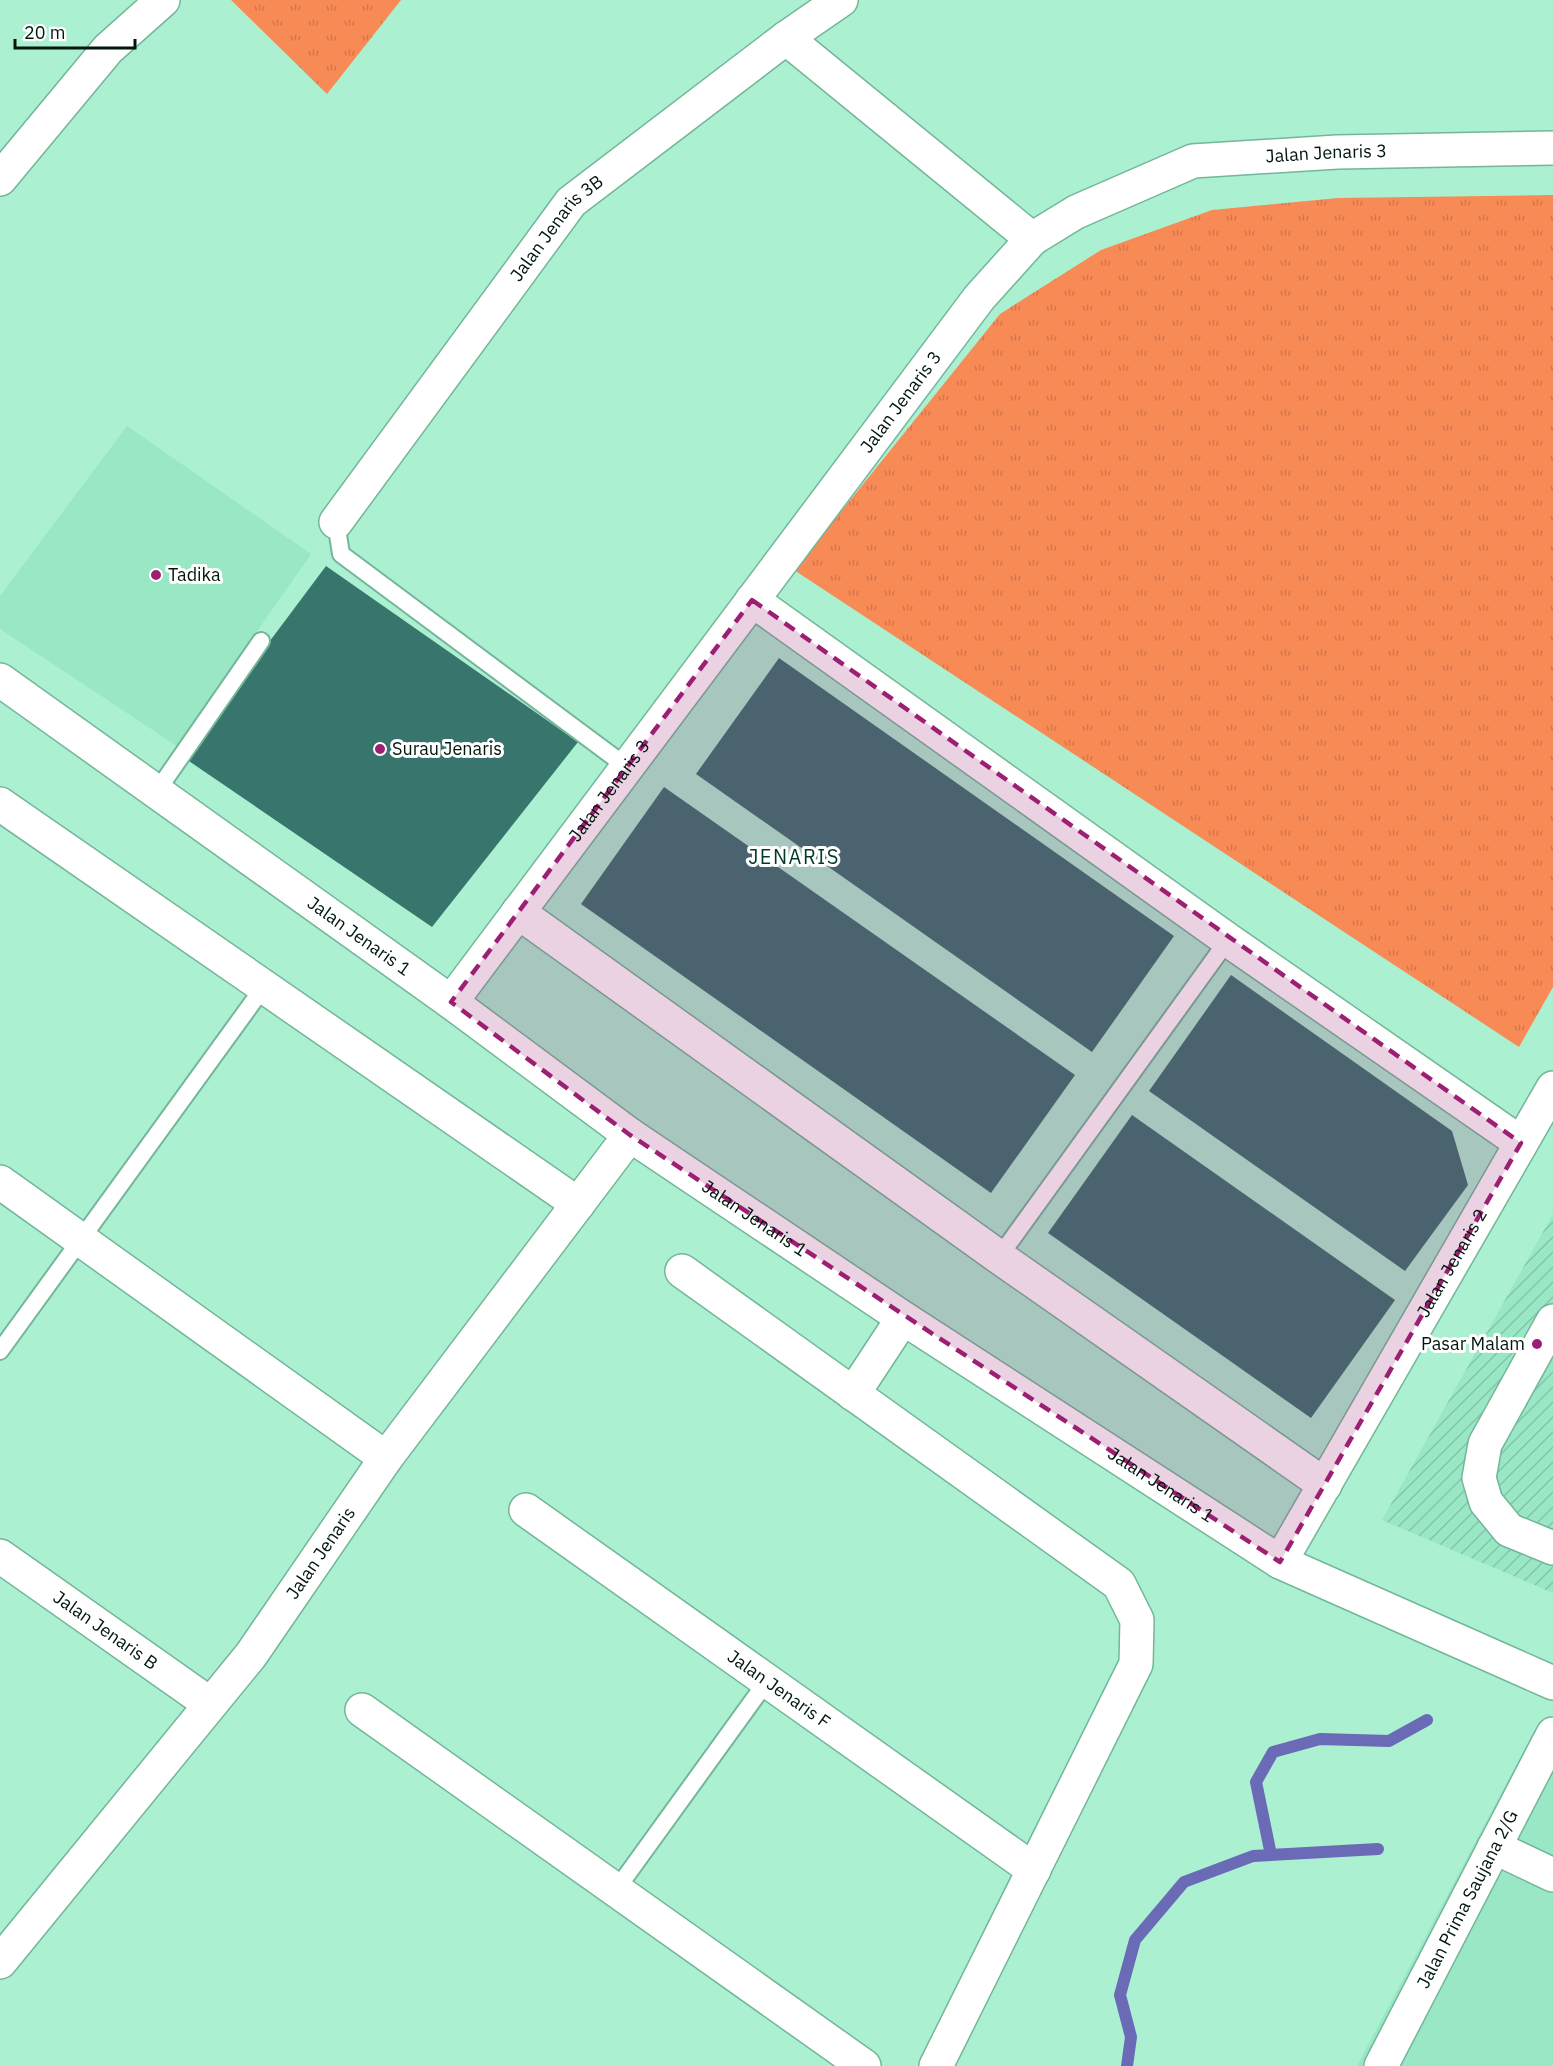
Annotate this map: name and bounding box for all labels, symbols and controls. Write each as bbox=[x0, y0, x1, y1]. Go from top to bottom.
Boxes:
scale bar bbox=[15, 12, 135, 50]
text: 20 m bbox=[24, 21, 66, 44]
street label: Jalan Jenaris 3 bbox=[1265, 139, 1387, 167]
street label: Jalan Jenaris 3B bbox=[505, 170, 608, 286]
street label: Jalan Jenaris 3 bbox=[855, 346, 946, 457]
place label: Tadika bbox=[168, 563, 221, 586]
marker: Tadika bbox=[149, 568, 163, 582]
street label: Jalan Jenaris 3 bbox=[563, 735, 655, 846]
place label: Surau Jenaris bbox=[392, 737, 502, 760]
marker: Surau Jenaris bbox=[373, 742, 387, 756]
district label: JENARIS bbox=[748, 843, 840, 870]
street label: Jalan Jenaris 1 bbox=[303, 891, 415, 981]
street label: Jalan Jenaris 1 bbox=[698, 1175, 812, 1261]
street label: Jalan Jenaris 2 bbox=[1411, 1204, 1492, 1321]
place label: Pasar Malam bbox=[1421, 1332, 1525, 1355]
marker: Pasar Malam bbox=[1530, 1337, 1544, 1351]
street label: Jalan Jenaris 1 bbox=[1104, 1442, 1218, 1527]
street label: Jalan Jenaris bbox=[281, 1502, 360, 1603]
street label: Jalan Jenaris B bbox=[49, 1585, 162, 1675]
street label: Jalan Jenaris F bbox=[723, 1644, 835, 1733]
street label: Jalan Prima Saujana 2/G bbox=[1411, 1806, 1523, 1992]

